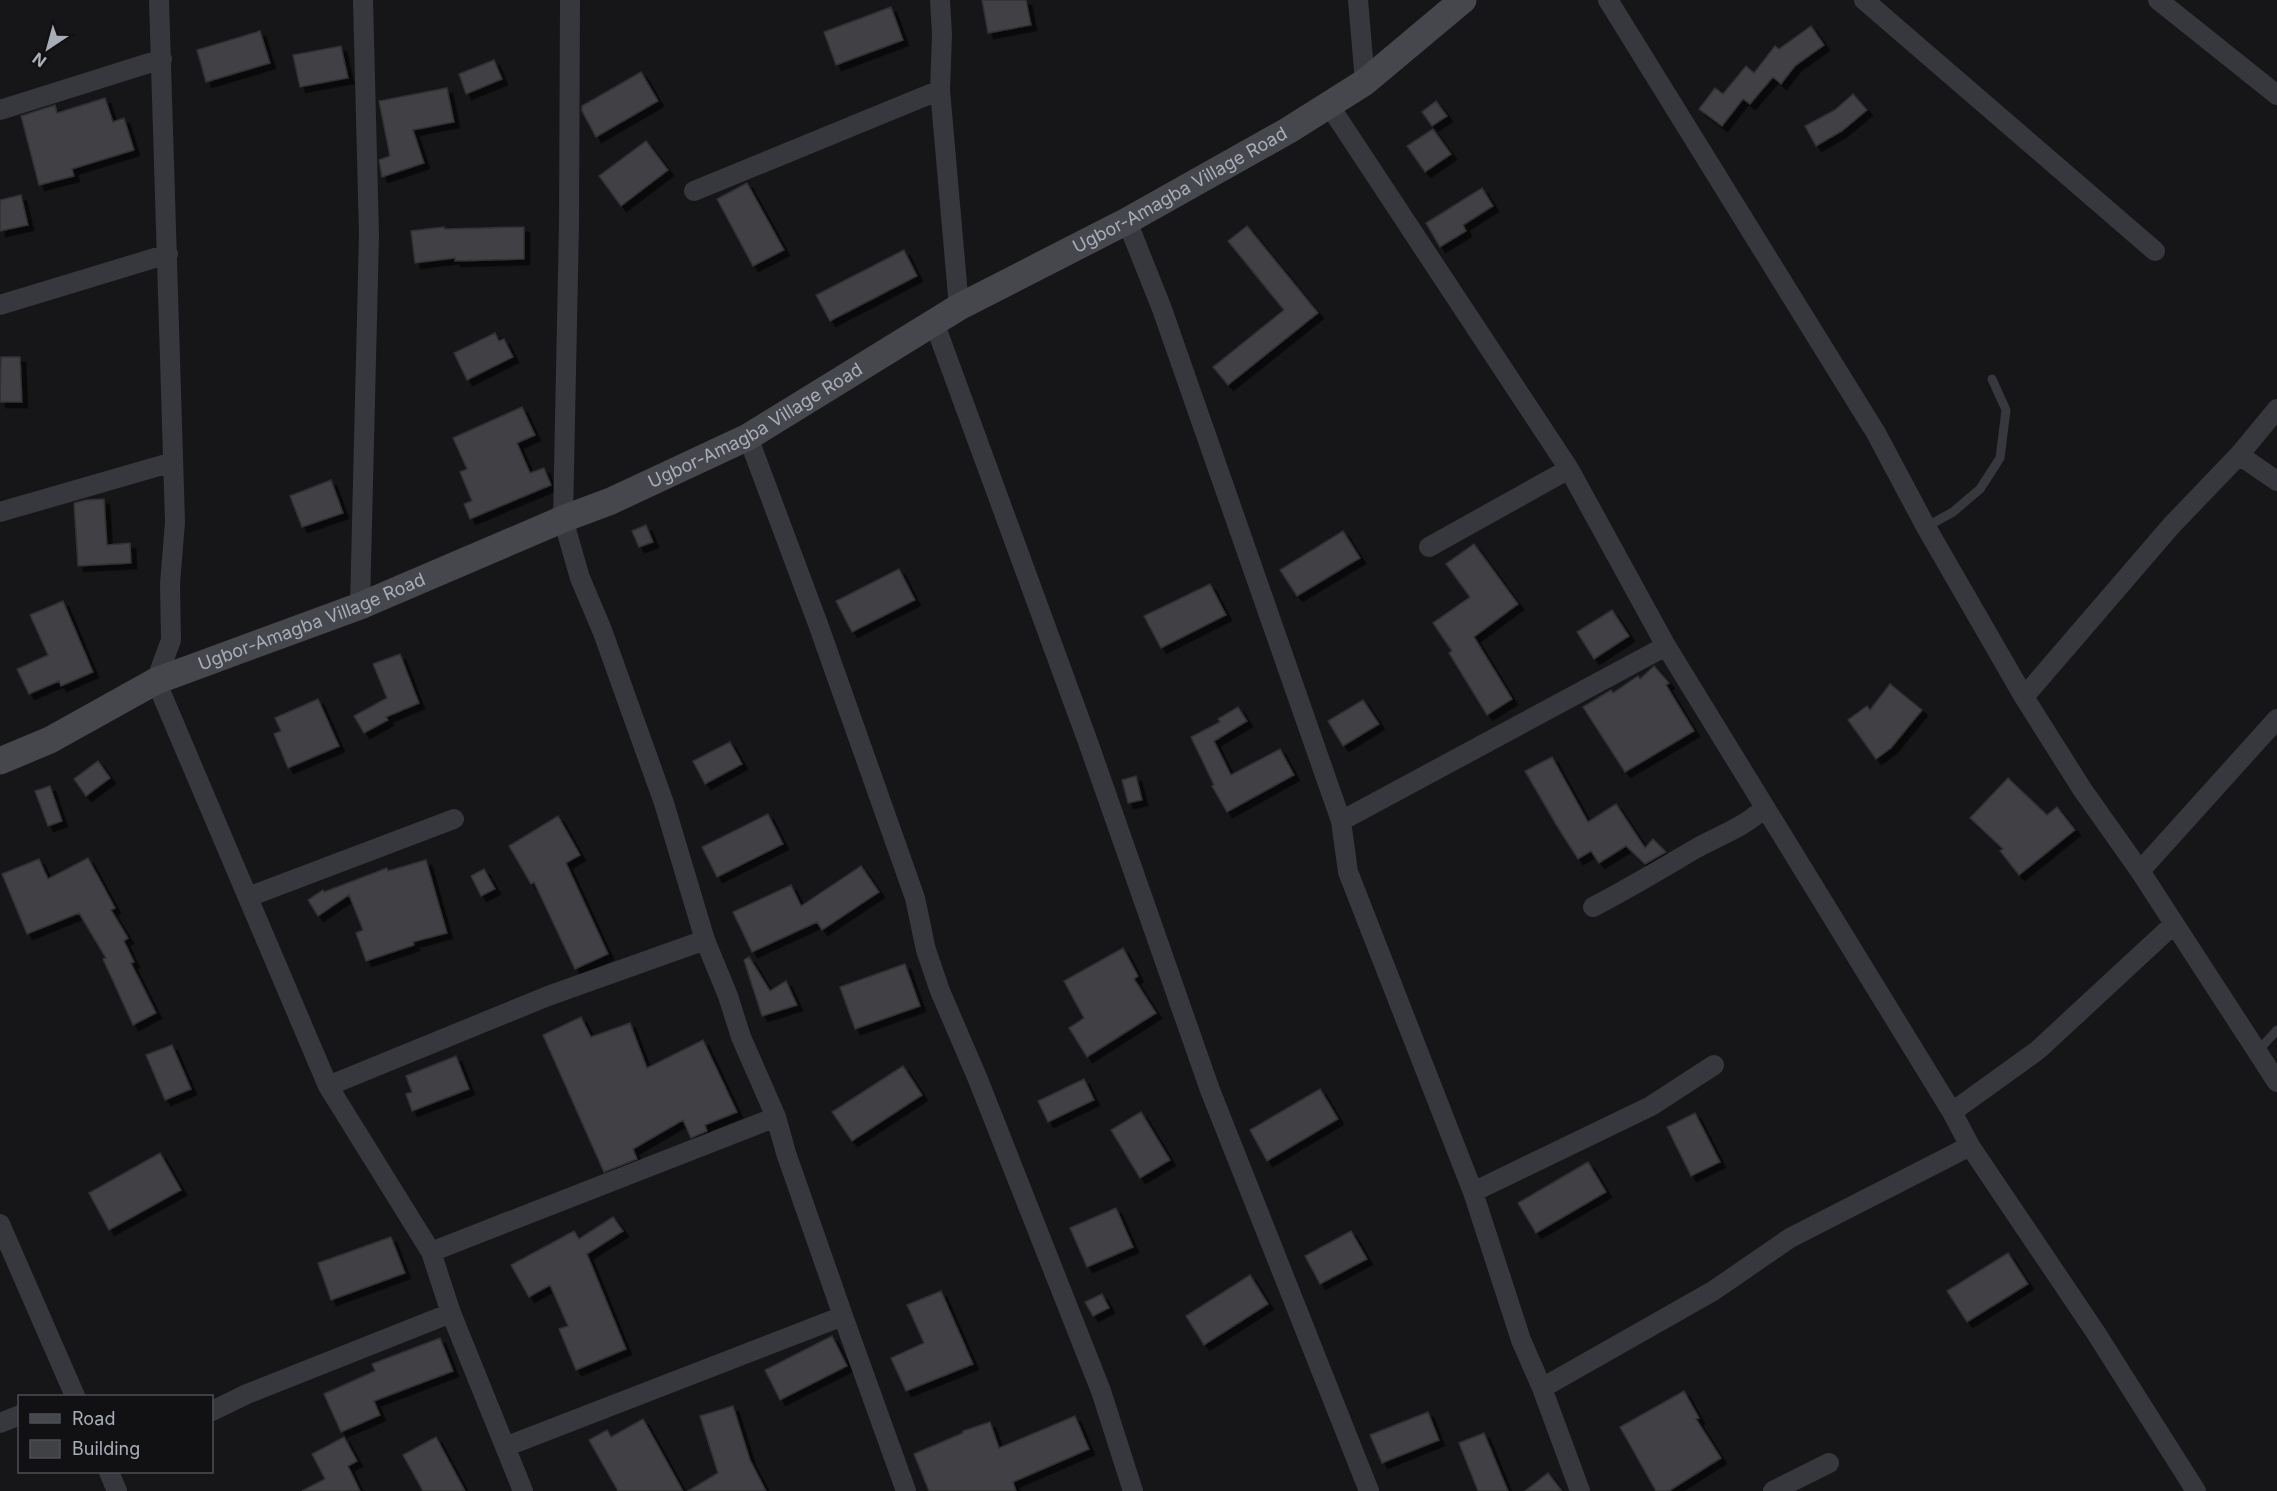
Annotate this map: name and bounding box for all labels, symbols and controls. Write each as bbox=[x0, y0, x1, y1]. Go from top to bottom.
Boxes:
north arrow bbox=[18, 18, 78, 78]
text: N bbox=[28, 48, 50, 72]
street label: Ugbor-Amagba Village Road bbox=[1069, 122, 1291, 257]
street label: Ugbor-Amagba Village Road bbox=[645, 358, 866, 492]
street label: Ugbor-Amagba Village Road bbox=[195, 568, 428, 675]
legend bbox=[18, 1395, 213, 1473]
text: Road bbox=[72, 1408, 115, 1429]
text: Building bbox=[72, 1438, 140, 1459]

